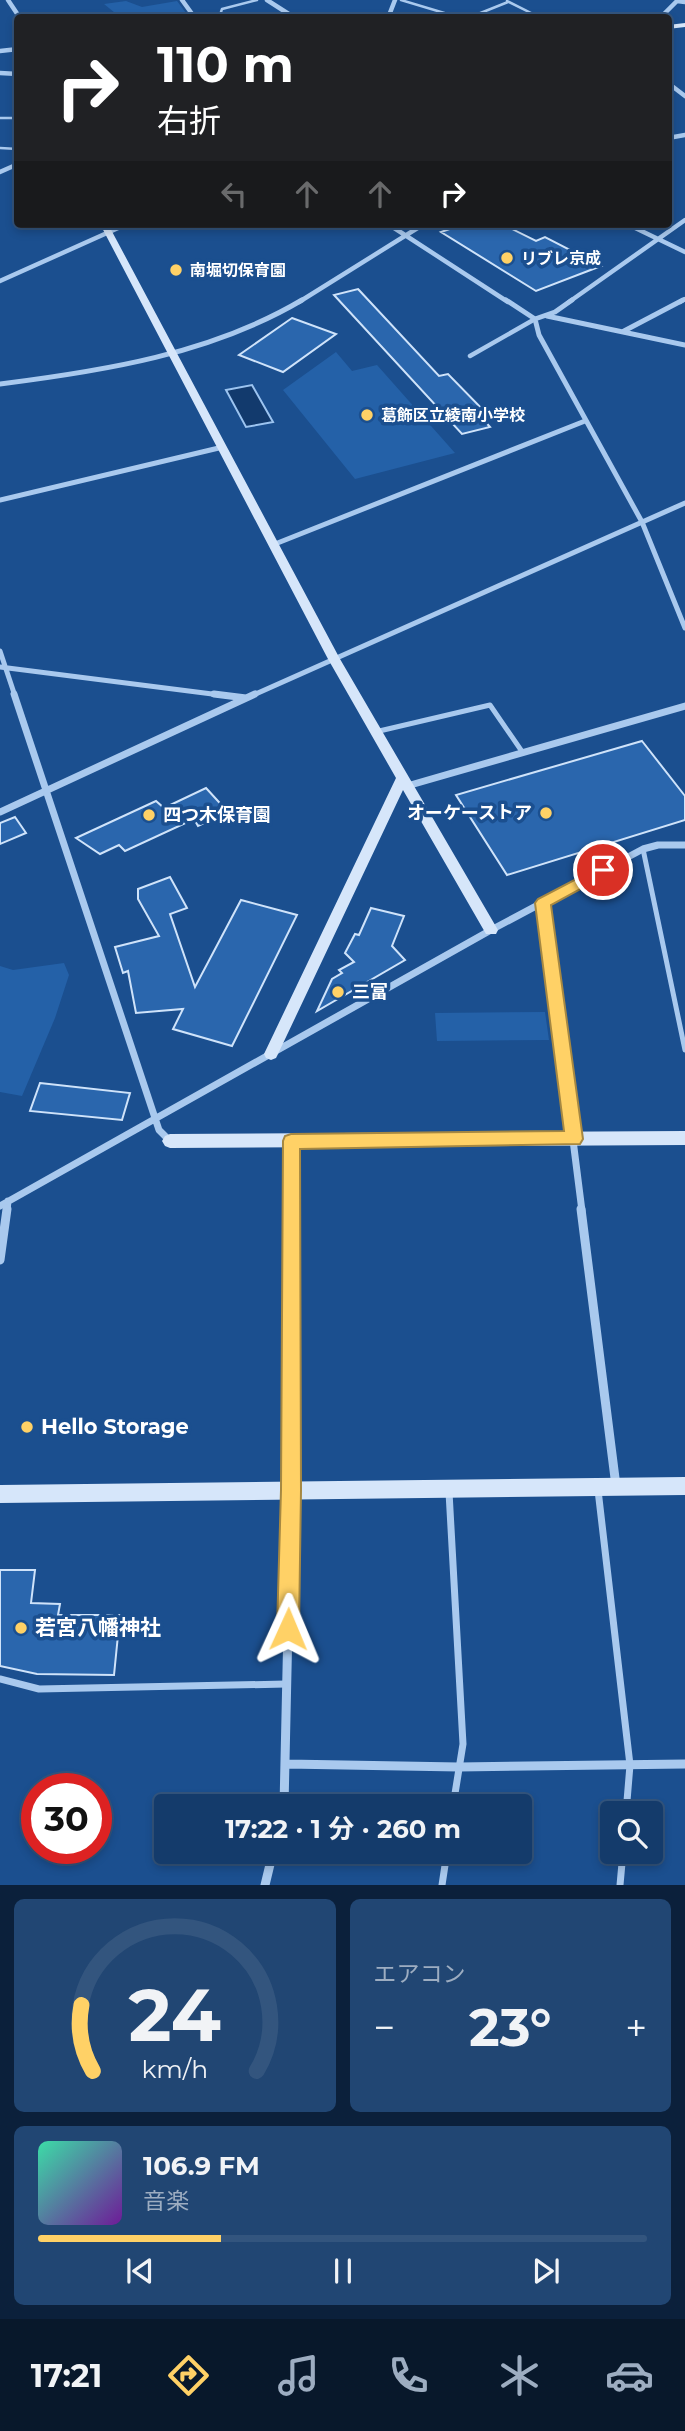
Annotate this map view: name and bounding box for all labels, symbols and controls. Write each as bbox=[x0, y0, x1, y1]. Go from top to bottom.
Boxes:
text: 110 m bbox=[157, 35, 294, 94]
icon: right bbox=[42, 42, 133, 133]
text: 右折 bbox=[157, 101, 221, 140]
icon: left bbox=[215, 175, 253, 213]
icon: ahead bbox=[288, 175, 326, 213]
icon: ahead bbox=[361, 175, 399, 213]
icon: right bbox=[434, 175, 472, 213]
place label: リブレ京成 bbox=[521, 249, 601, 268]
marker: リブレ京成 bbox=[499, 250, 515, 266]
place label: 南堀切保育園 bbox=[190, 261, 286, 280]
marker: 南堀切保育園 bbox=[168, 262, 184, 278]
place label: 葛飾区立綾南小学校 bbox=[381, 406, 525, 425]
marker: 葛飾区立綾南小学校 bbox=[359, 407, 375, 423]
place label: オーケーストア bbox=[407, 802, 532, 824]
place label: 四つ木保育園 bbox=[163, 804, 271, 826]
marker: オーケーストア bbox=[538, 805, 554, 821]
marker: 四つ木保育園 bbox=[141, 807, 157, 823]
pin bbox=[573, 840, 633, 900]
icon: arrive bbox=[584, 851, 622, 889]
place label: 三富 bbox=[352, 981, 388, 1003]
marker: 三富 bbox=[330, 984, 346, 1000]
place label: Hello Storage bbox=[41, 1414, 189, 1439]
marker: Hello Storage bbox=[19, 1419, 35, 1435]
position arrow bbox=[251, 1592, 325, 1666]
place label: 若宮八幡神社 bbox=[35, 1615, 161, 1640]
marker: 若宮八幡神社 bbox=[13, 1620, 29, 1636]
speed limit sign: 30 bbox=[21, 1773, 112, 1864]
map controls bbox=[600, 1801, 663, 1864]
button: search bbox=[600, 1801, 663, 1864]
text: 17:22 · 1 分 · 260 m bbox=[225, 1813, 461, 1845]
text: エアコン bbox=[374, 1960, 466, 1988]
text: 24 bbox=[129, 1972, 221, 2060]
text: 23° bbox=[469, 1996, 551, 2059]
text: − bbox=[374, 2004, 395, 2051]
text: + bbox=[625, 2004, 647, 2051]
text: km/h bbox=[141, 2054, 208, 2084]
text: 106.9 FM bbox=[143, 2150, 260, 2182]
text: 音楽 bbox=[143, 2187, 189, 2215]
icon: previous bbox=[121, 2252, 159, 2290]
icon: pause bbox=[324, 2252, 362, 2290]
icon: next bbox=[527, 2252, 565, 2290]
icon: directions bbox=[164, 2351, 213, 2400]
icon: music bbox=[274, 2351, 323, 2400]
icon: phone bbox=[384, 2351, 433, 2400]
icon: climate bbox=[495, 2351, 544, 2400]
icon: car bbox=[605, 2351, 654, 2400]
text: 17:21 bbox=[31, 2356, 102, 2395]

